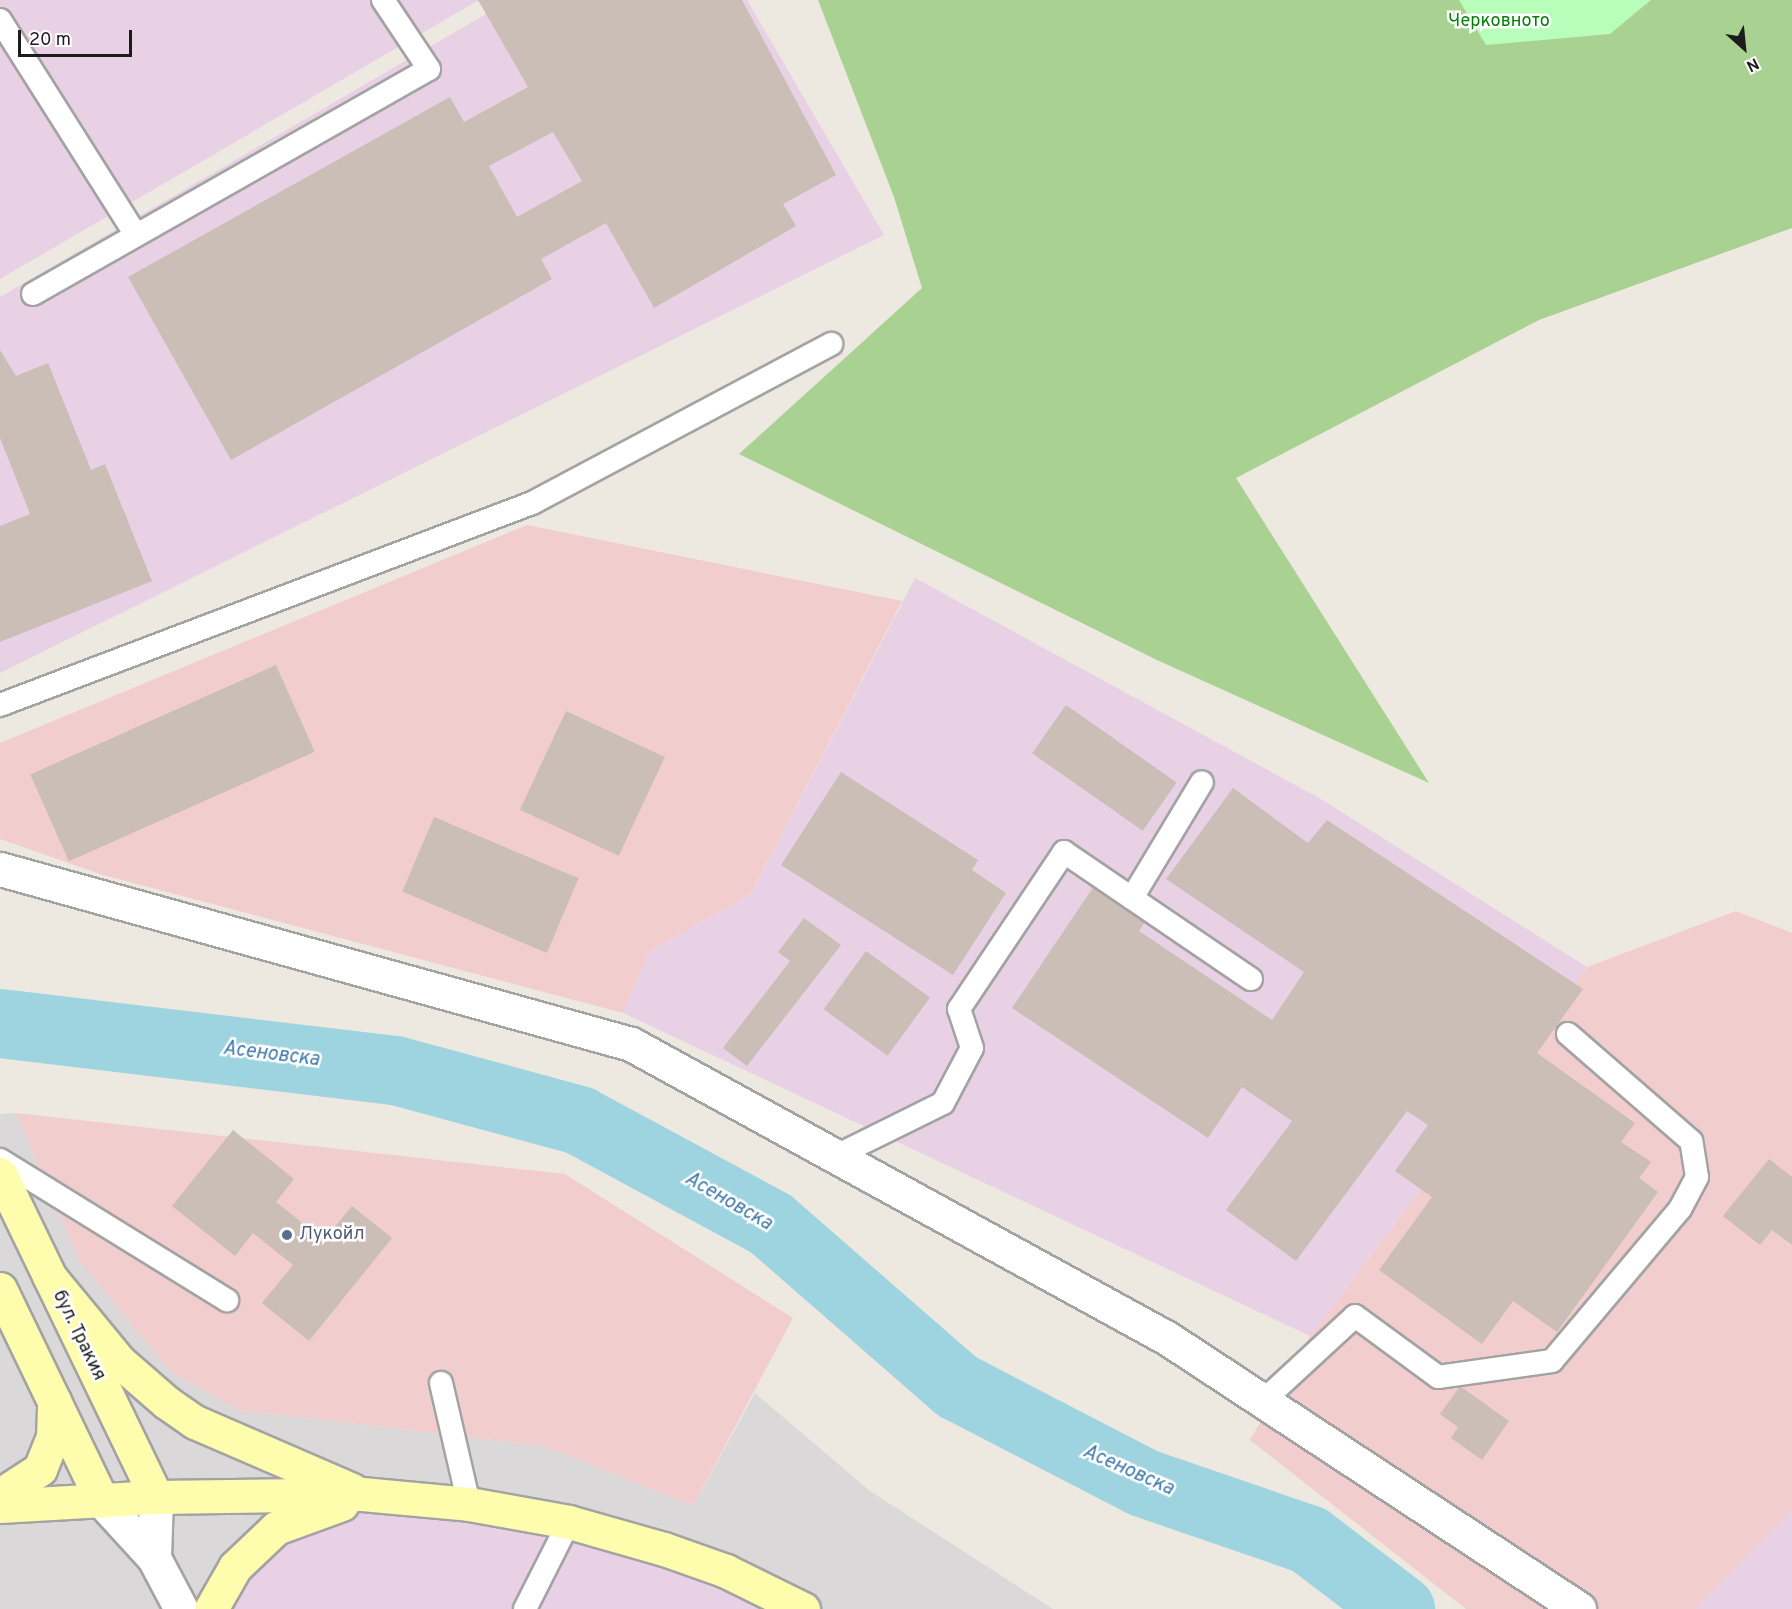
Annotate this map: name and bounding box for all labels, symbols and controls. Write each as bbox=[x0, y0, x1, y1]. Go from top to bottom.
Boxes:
park label: Черковното bbox=[1448, 11, 1550, 33]
scale bar bbox=[21, 18, 135, 56]
north arrow bbox=[1714, 18, 1774, 78]
text: 20 m bbox=[29, 29, 71, 52]
text: N bbox=[1743, 53, 1762, 76]
water label: Асеновска bbox=[221, 1037, 321, 1073]
water label: Асеновска bbox=[680, 1167, 776, 1237]
place label: Лукойл bbox=[299, 1224, 365, 1246]
marker: Лукойл bbox=[280, 1228, 294, 1242]
street label: бул. Тракия bbox=[47, 1287, 109, 1385]
water label: Асеновска bbox=[1079, 1440, 1177, 1502]

